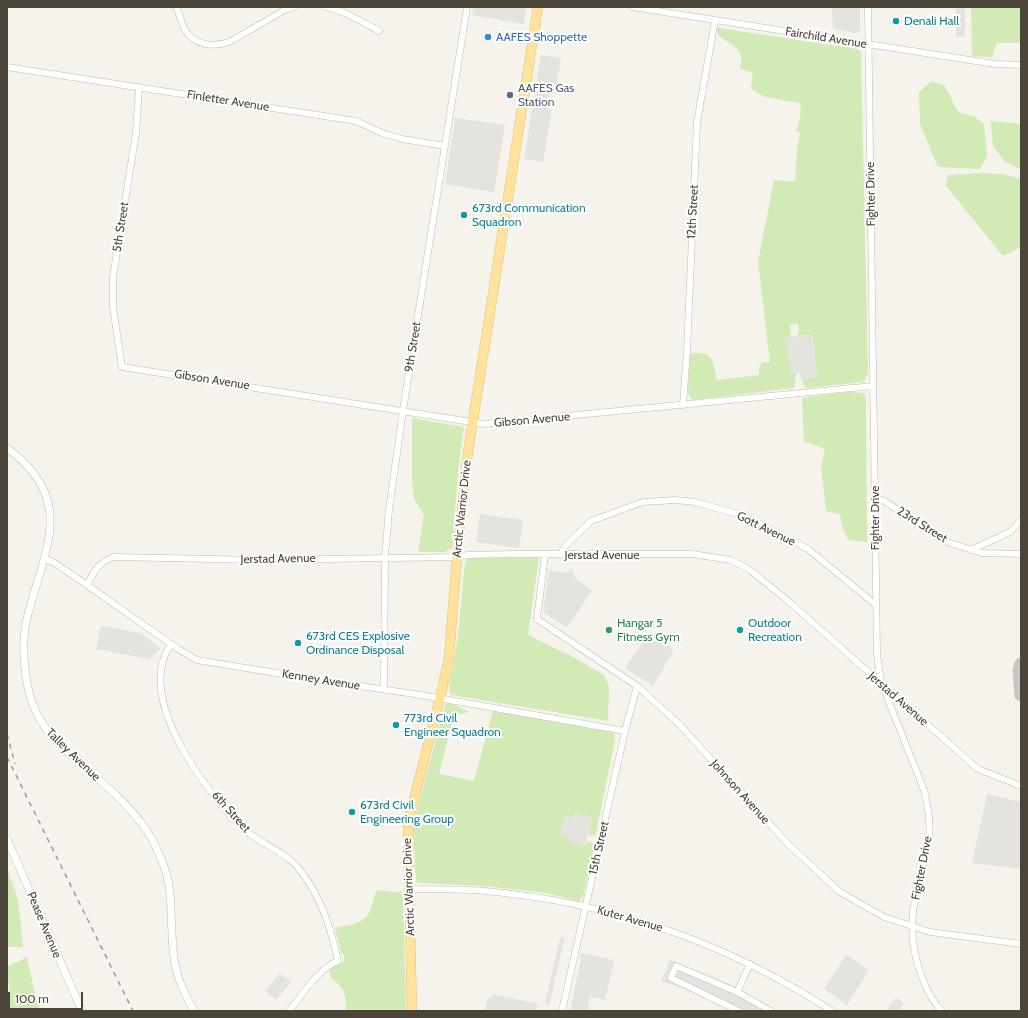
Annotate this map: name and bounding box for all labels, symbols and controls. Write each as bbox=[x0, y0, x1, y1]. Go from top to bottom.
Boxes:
place label: Denali Hall bbox=[904, 14, 959, 28]
marker: Denali Hall bbox=[891, 16, 901, 26]
street label: Fairchild Avenue bbox=[784, 24, 868, 52]
place label: AAFES Shoppette bbox=[496, 30, 587, 44]
marker: AAFES Shoppette bbox=[483, 32, 493, 42]
place label: AAFES Gas Station bbox=[518, 81, 574, 109]
street label: Finletter Avenue bbox=[186, 87, 270, 115]
marker: AAFES Gas Station bbox=[505, 90, 515, 100]
street label: Fighter Drive bbox=[863, 162, 879, 226]
street label: 12th Street bbox=[684, 185, 702, 239]
street label: 5th Street bbox=[110, 201, 132, 253]
place label: 673rd Communication Squadron bbox=[472, 201, 586, 229]
marker: 673rd Communication Squadron bbox=[459, 210, 469, 220]
street label: 9th Street bbox=[402, 321, 424, 373]
street label: Gibson Avenue bbox=[173, 367, 251, 393]
street label: Gibson Avenue bbox=[493, 410, 571, 430]
street label: Arctic Warrior Drive bbox=[450, 460, 474, 558]
street label: Fighter Drive bbox=[868, 486, 882, 550]
street label: 23rd Street bbox=[894, 504, 950, 546]
street label: Gott Avenue bbox=[734, 509, 798, 549]
street label: Jerstad Avenue bbox=[564, 548, 640, 562]
street label: Jerstad Avenue bbox=[240, 551, 316, 567]
place label: Hangar 5 Fitness Gym bbox=[617, 616, 680, 644]
place label: Outdoor Recreation bbox=[748, 616, 802, 644]
marker: Hangar 5 Fitness Gym bbox=[604, 625, 614, 635]
marker: Outdoor Recreation bbox=[735, 625, 745, 635]
place label: 673rd CES Explosive Ordinance Disposal bbox=[306, 629, 410, 657]
marker: 673rd CES Explosive Ordinance Disposal bbox=[293, 638, 303, 648]
street label: Kenney Avenue bbox=[281, 667, 361, 693]
street label: Jerstad Avenue bbox=[865, 669, 931, 729]
place label: 773rd Civil Engineer Squadron bbox=[404, 711, 501, 739]
marker: 773rd Civil Engineer Squadron bbox=[391, 720, 401, 730]
street label: Talley Avenue bbox=[43, 726, 103, 784]
street label: Johnson Avenue bbox=[707, 757, 773, 827]
street label: 6th Street bbox=[209, 788, 253, 836]
place label: 673rd Civil Engineering Group bbox=[360, 798, 454, 826]
marker: 673rd Civil Engineering Group bbox=[347, 807, 357, 817]
street label: 15th Street bbox=[586, 820, 612, 876]
street label: Fighter Drive bbox=[909, 835, 935, 901]
street label: Arctic Warrior Drive bbox=[400, 838, 418, 936]
street label: Pease Avenue bbox=[24, 890, 64, 960]
street label: Kuter Avenue bbox=[596, 903, 664, 935]
scale bar bbox=[10, 984, 85, 1010]
text: 100 m bbox=[15, 991, 49, 1006]

